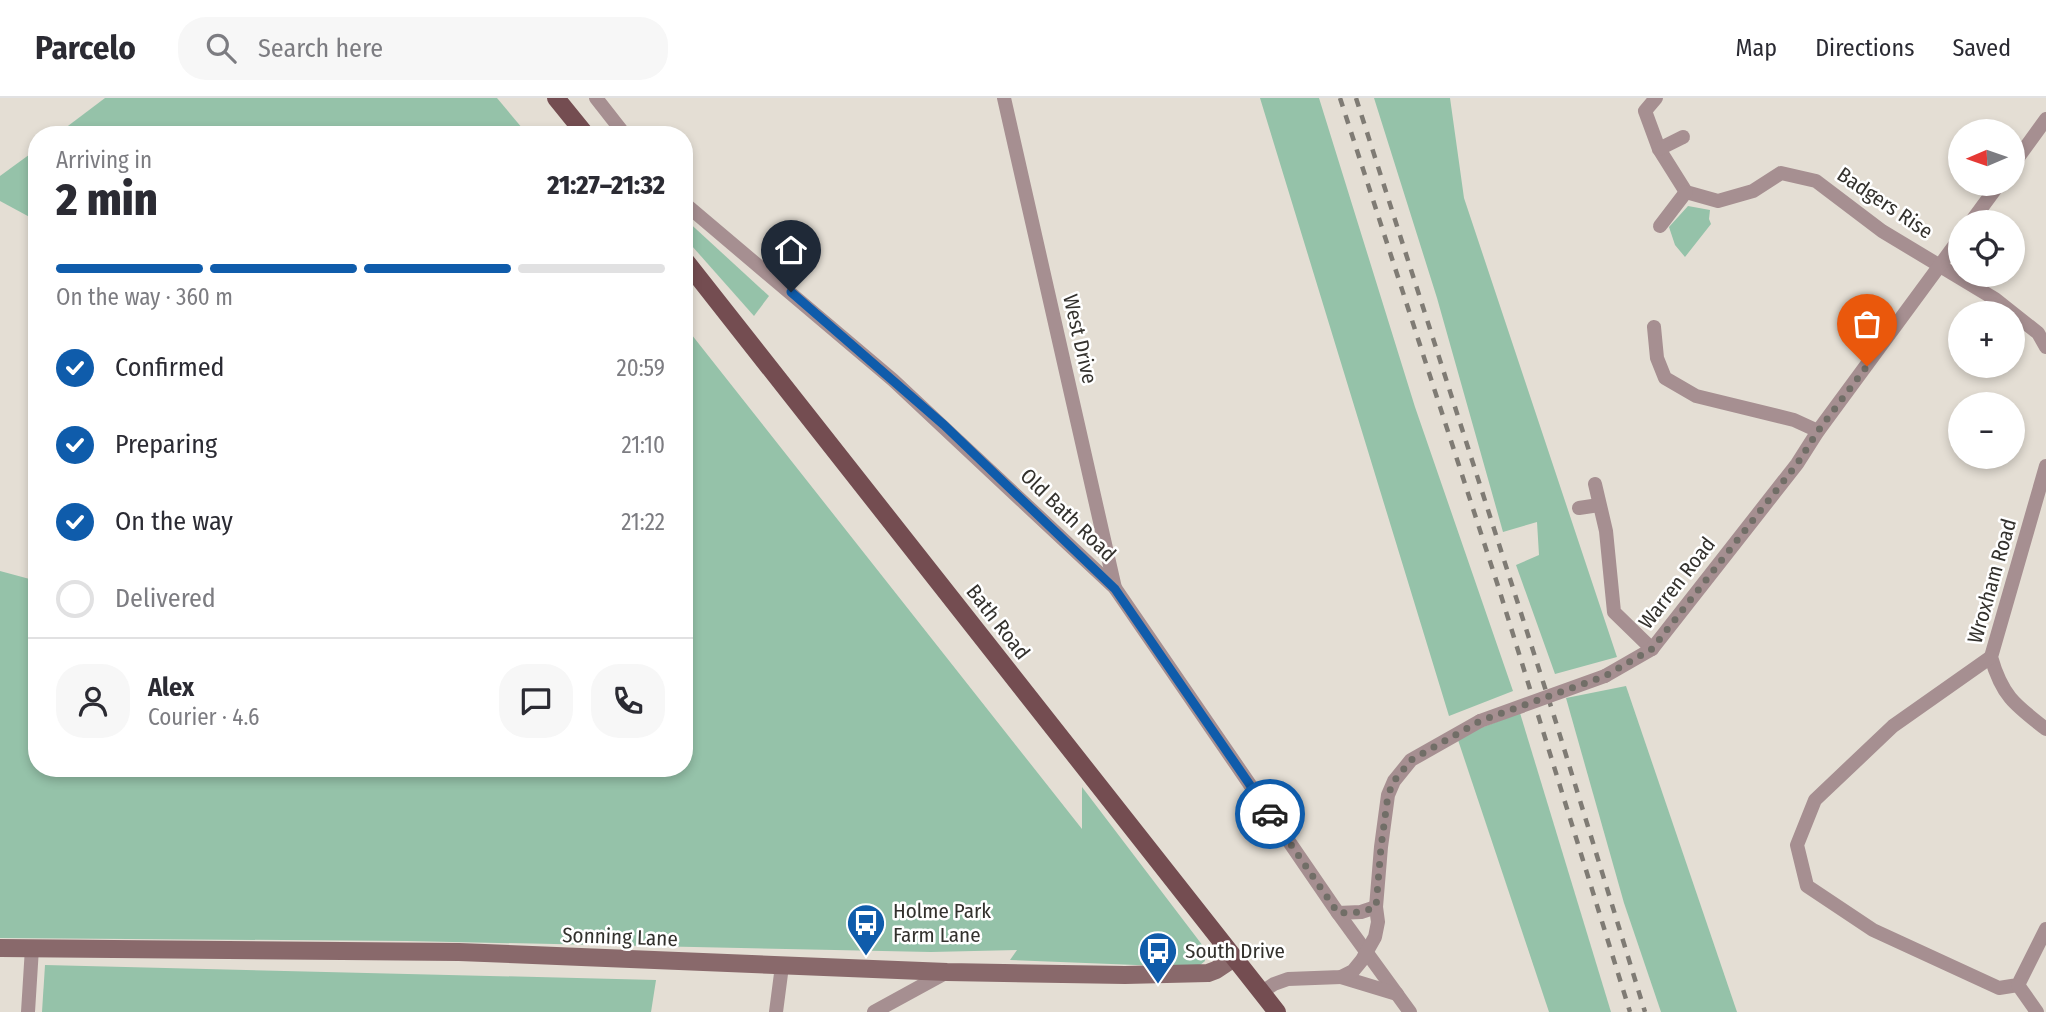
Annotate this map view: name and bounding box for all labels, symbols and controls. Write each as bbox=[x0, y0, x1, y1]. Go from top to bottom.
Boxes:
search box bbox=[178, 17, 668, 80]
text: Parcelo bbox=[35, 28, 136, 68]
icon: search bbox=[202, 29, 240, 67]
text: Search here bbox=[258, 33, 383, 64]
text: Map bbox=[1736, 34, 1777, 62]
text: Directions bbox=[1815, 34, 1914, 62]
text: Saved bbox=[1952, 34, 2011, 62]
north arrow bbox=[1948, 119, 2025, 196]
map controls bbox=[1948, 119, 2025, 469]
text: Arriving in bbox=[56, 146, 152, 174]
street label: Badgers Rise bbox=[1832, 161, 1938, 245]
text: 21:27–21:32 bbox=[547, 170, 665, 201]
text: 2 min bbox=[56, 172, 158, 227]
button: locate bbox=[1948, 210, 2025, 287]
pin bbox=[761, 220, 821, 292]
icon: home bbox=[772, 231, 810, 269]
text: On the way · 360 m bbox=[56, 283, 233, 311]
street label: West Drive bbox=[1057, 292, 1103, 386]
pin bbox=[1837, 294, 1897, 366]
button: + bbox=[1948, 301, 2025, 378]
icon: bag bbox=[1848, 305, 1886, 343]
icon: check bbox=[56, 349, 94, 387]
text: Confirmed bbox=[115, 352, 225, 383]
text: 20:59 bbox=[617, 354, 665, 382]
button: − bbox=[1948, 392, 2025, 469]
icon: check bbox=[56, 426, 94, 464]
text: Preparing bbox=[115, 429, 217, 460]
text: 21:10 bbox=[622, 431, 665, 459]
street label: Old Bath Road bbox=[1015, 463, 1121, 567]
icon: check bbox=[56, 503, 94, 541]
text: On the way bbox=[115, 506, 233, 537]
text: 21:22 bbox=[621, 508, 665, 536]
street label: Wroxham Road bbox=[1962, 516, 2022, 646]
street label: Warren Road bbox=[1633, 532, 1721, 634]
street label: Bath Road bbox=[961, 579, 1035, 665]
text: Delivered bbox=[115, 583, 216, 614]
button: person bbox=[56, 664, 130, 738]
button: chat bbox=[499, 664, 573, 738]
button: phone bbox=[591, 664, 665, 738]
text: Alex bbox=[148, 672, 194, 703]
text: Courier · 4.6 bbox=[148, 703, 259, 731]
courier bbox=[1235, 779, 1305, 849]
icon: car bbox=[1251, 795, 1289, 833]
place label: Holme Park Farm Lane bbox=[893, 898, 991, 948]
bus stop icon: Holme Park Farm Lane bbox=[845, 902, 887, 957]
street label: Sonning Lane bbox=[562, 922, 678, 952]
bus stop icon: South Drive bbox=[1137, 930, 1179, 985]
place label: South Drive bbox=[1185, 938, 1285, 964]

